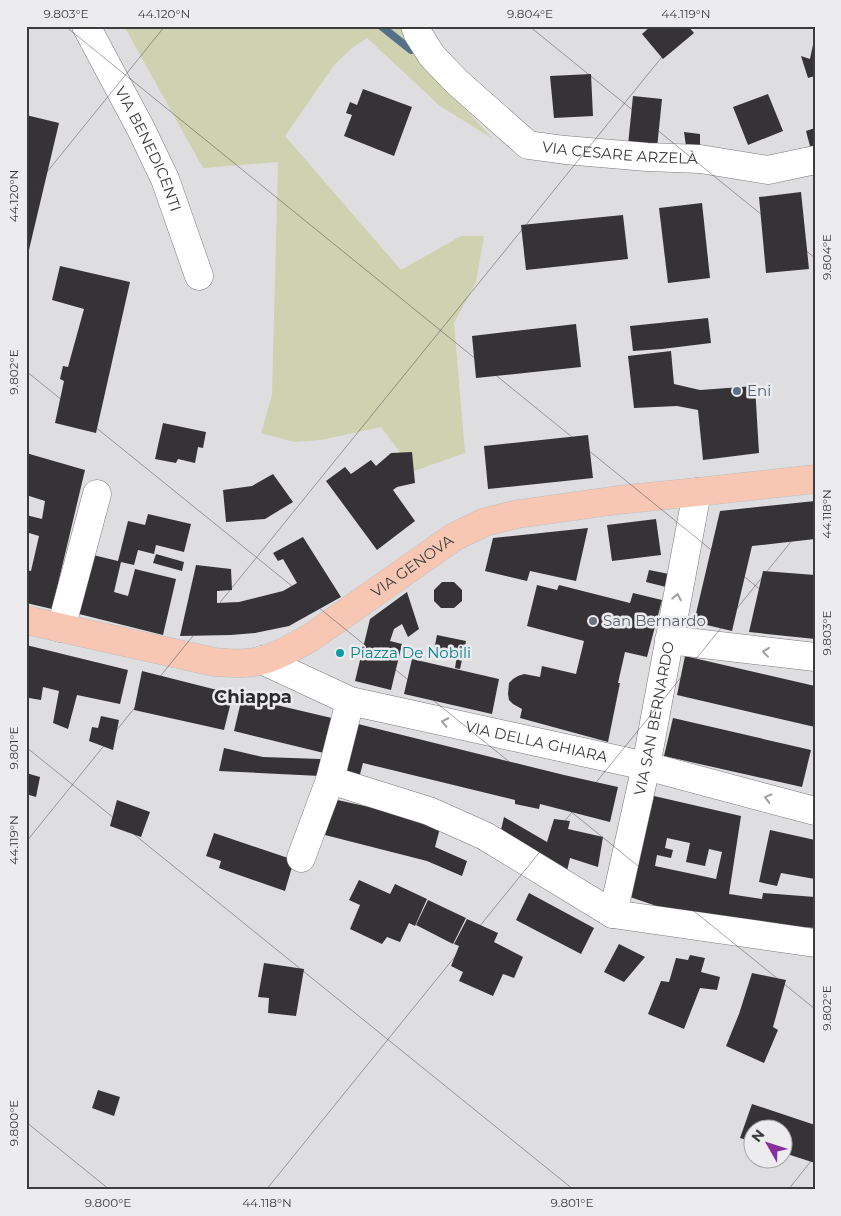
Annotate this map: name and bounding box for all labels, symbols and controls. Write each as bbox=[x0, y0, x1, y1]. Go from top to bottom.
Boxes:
text: 9.803°E bbox=[44, 6, 88, 21]
text: 44.120°N bbox=[138, 6, 190, 21]
text: 9.804°E bbox=[507, 6, 553, 21]
text: 44.119°N bbox=[661, 6, 711, 21]
street label: VIA BENEDICENTI bbox=[111, 83, 186, 214]
street label: VIA CESARE ARZELÀ bbox=[541, 137, 698, 168]
text: 44.120°N bbox=[6, 170, 21, 222]
text: 9.804°E bbox=[819, 234, 834, 280]
text: 9.802°E bbox=[6, 349, 21, 395]
place label: Eni bbox=[747, 381, 771, 400]
marker: Eni bbox=[731, 385, 743, 397]
text: 44.118°N bbox=[819, 489, 834, 539]
street label: VIA GENOVA bbox=[367, 530, 457, 601]
one-way arrow bbox=[672, 593, 682, 602]
place label: San Bernardo bbox=[603, 611, 706, 630]
text: 9.803°E bbox=[819, 611, 834, 655]
marker: San Bernardo bbox=[587, 615, 599, 627]
street label: VIA SAN BERNARDO bbox=[630, 640, 678, 797]
place label: Piazza De Nobili bbox=[350, 643, 471, 662]
marker: Piazza De Nobili bbox=[334, 647, 346, 659]
one-way arrow bbox=[762, 647, 770, 658]
district label: Chiappa bbox=[214, 686, 292, 708]
one-way arrow bbox=[440, 717, 449, 728]
street label: VIA DELLA GHIARA bbox=[464, 717, 610, 766]
text: 9.801°E bbox=[6, 727, 21, 769]
one-way arrow bbox=[763, 793, 772, 804]
text: 44.119°N bbox=[6, 815, 21, 865]
text: 9.802°E bbox=[819, 985, 834, 1031]
text: 9.800°E bbox=[6, 1100, 21, 1146]
north arrow bbox=[744, 1118, 794, 1168]
text: N bbox=[747, 1126, 768, 1146]
text: 9.800°E bbox=[85, 1195, 131, 1210]
text: 44.118°N bbox=[242, 1195, 292, 1210]
text: 9.801°E bbox=[551, 1195, 593, 1210]

